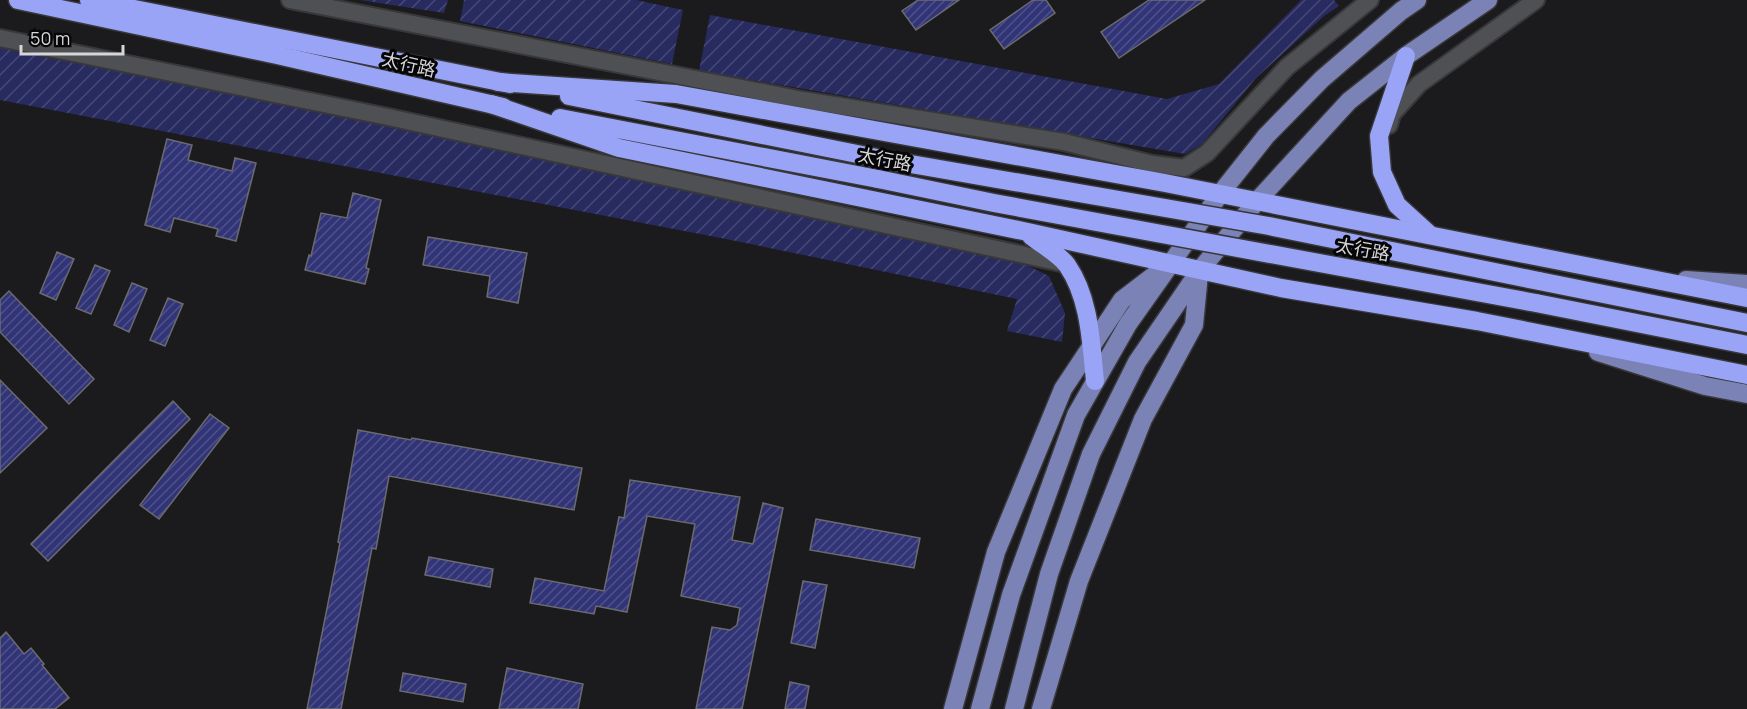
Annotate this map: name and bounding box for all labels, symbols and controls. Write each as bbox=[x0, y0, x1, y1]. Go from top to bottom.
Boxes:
scale bar bbox=[21, 18, 123, 56]
text: 50 m bbox=[30, 26, 70, 50]
street label: 太行路 bbox=[380, 46, 438, 82]
street label: 太行路 bbox=[856, 142, 914, 176]
street label: 太行路 bbox=[1334, 232, 1392, 266]

